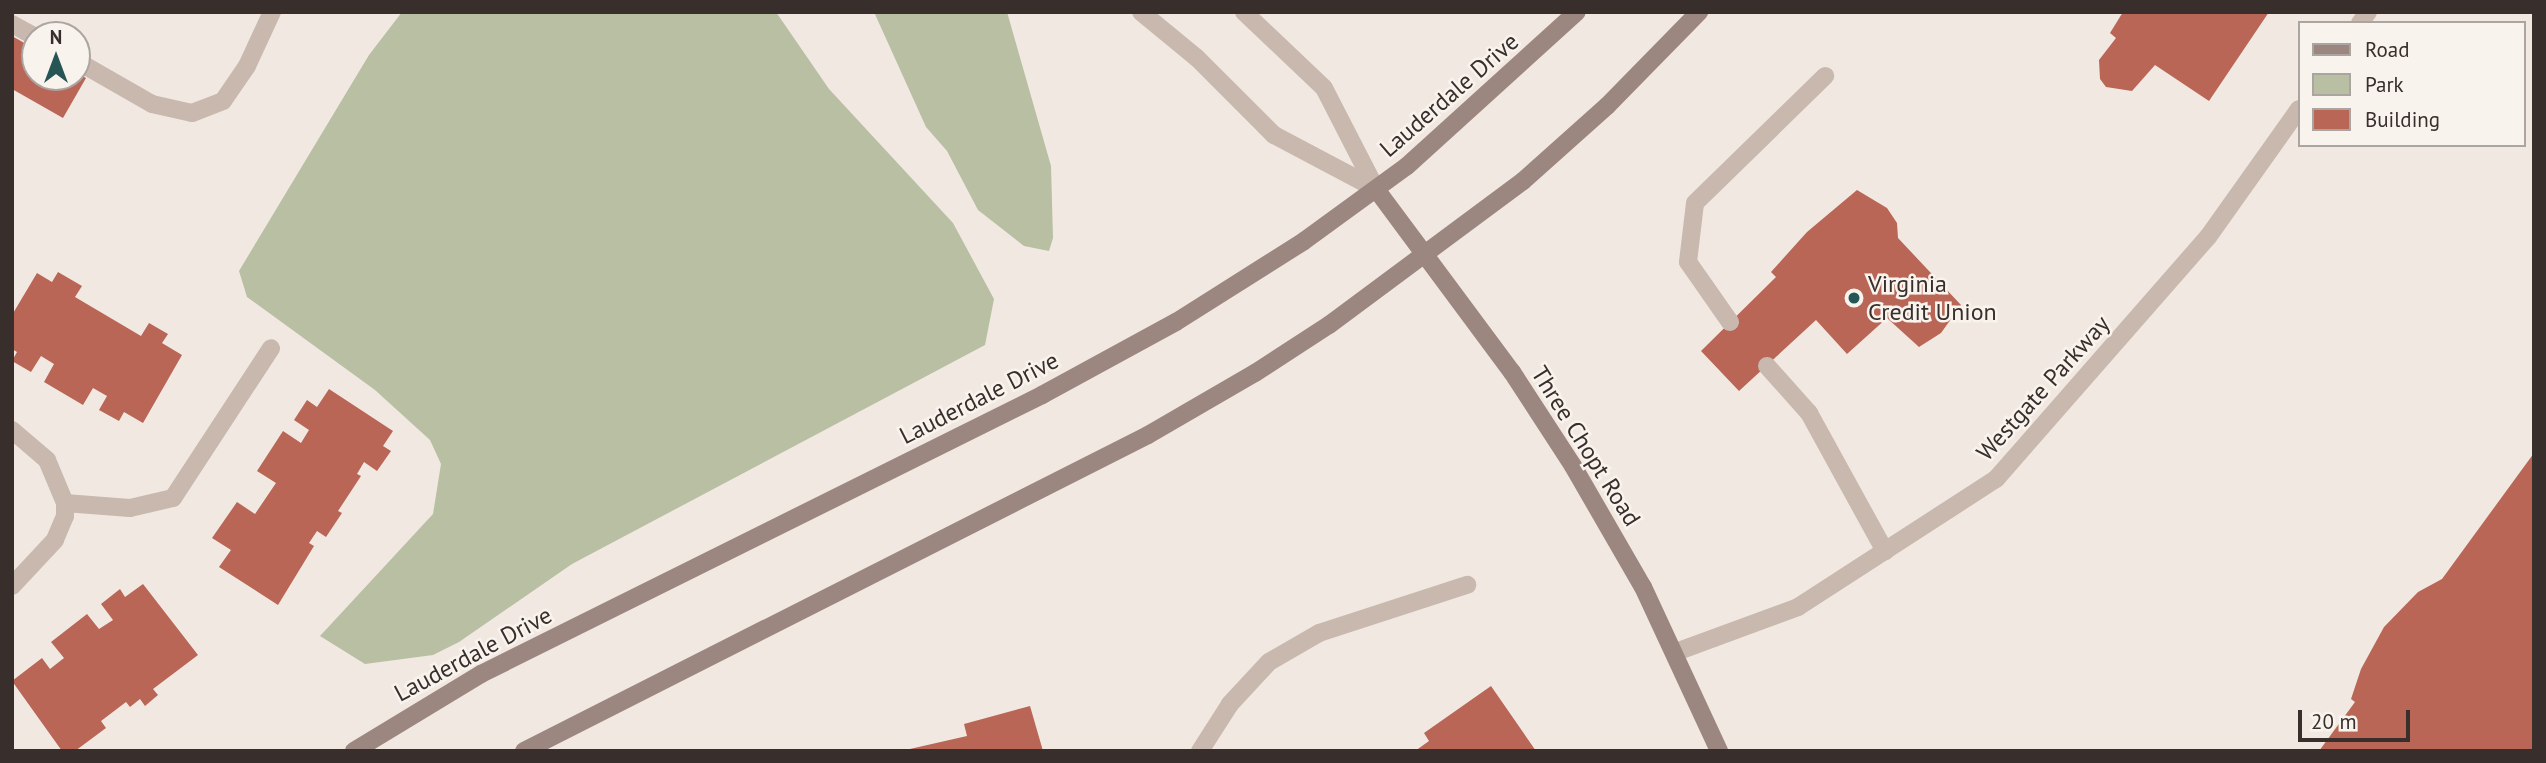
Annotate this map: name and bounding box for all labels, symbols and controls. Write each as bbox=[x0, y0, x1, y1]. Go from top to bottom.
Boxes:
north arrow bbox=[21, 21, 91, 91]
legend bbox=[2298, 21, 2525, 147]
text: N bbox=[50, 25, 62, 49]
street label: Lauderdale Drive bbox=[1374, 27, 1524, 163]
text: Road bbox=[2365, 36, 2409, 63]
text: Park bbox=[2365, 71, 2404, 98]
text: Building bbox=[2365, 106, 2440, 133]
place label: Virginia Credit Union bbox=[1868, 270, 1997, 326]
marker: Virginia Credit Union bbox=[1846, 290, 1862, 306]
street label: Westgate Parkway bbox=[1970, 310, 2116, 466]
street label: Lauderdale Drive bbox=[895, 346, 1063, 450]
street label: Three Chopt Road bbox=[1525, 361, 1647, 531]
street label: Lauderdale Drive bbox=[389, 600, 557, 708]
scale bar bbox=[2301, 696, 2413, 740]
text: 20 m bbox=[2311, 708, 2357, 735]

